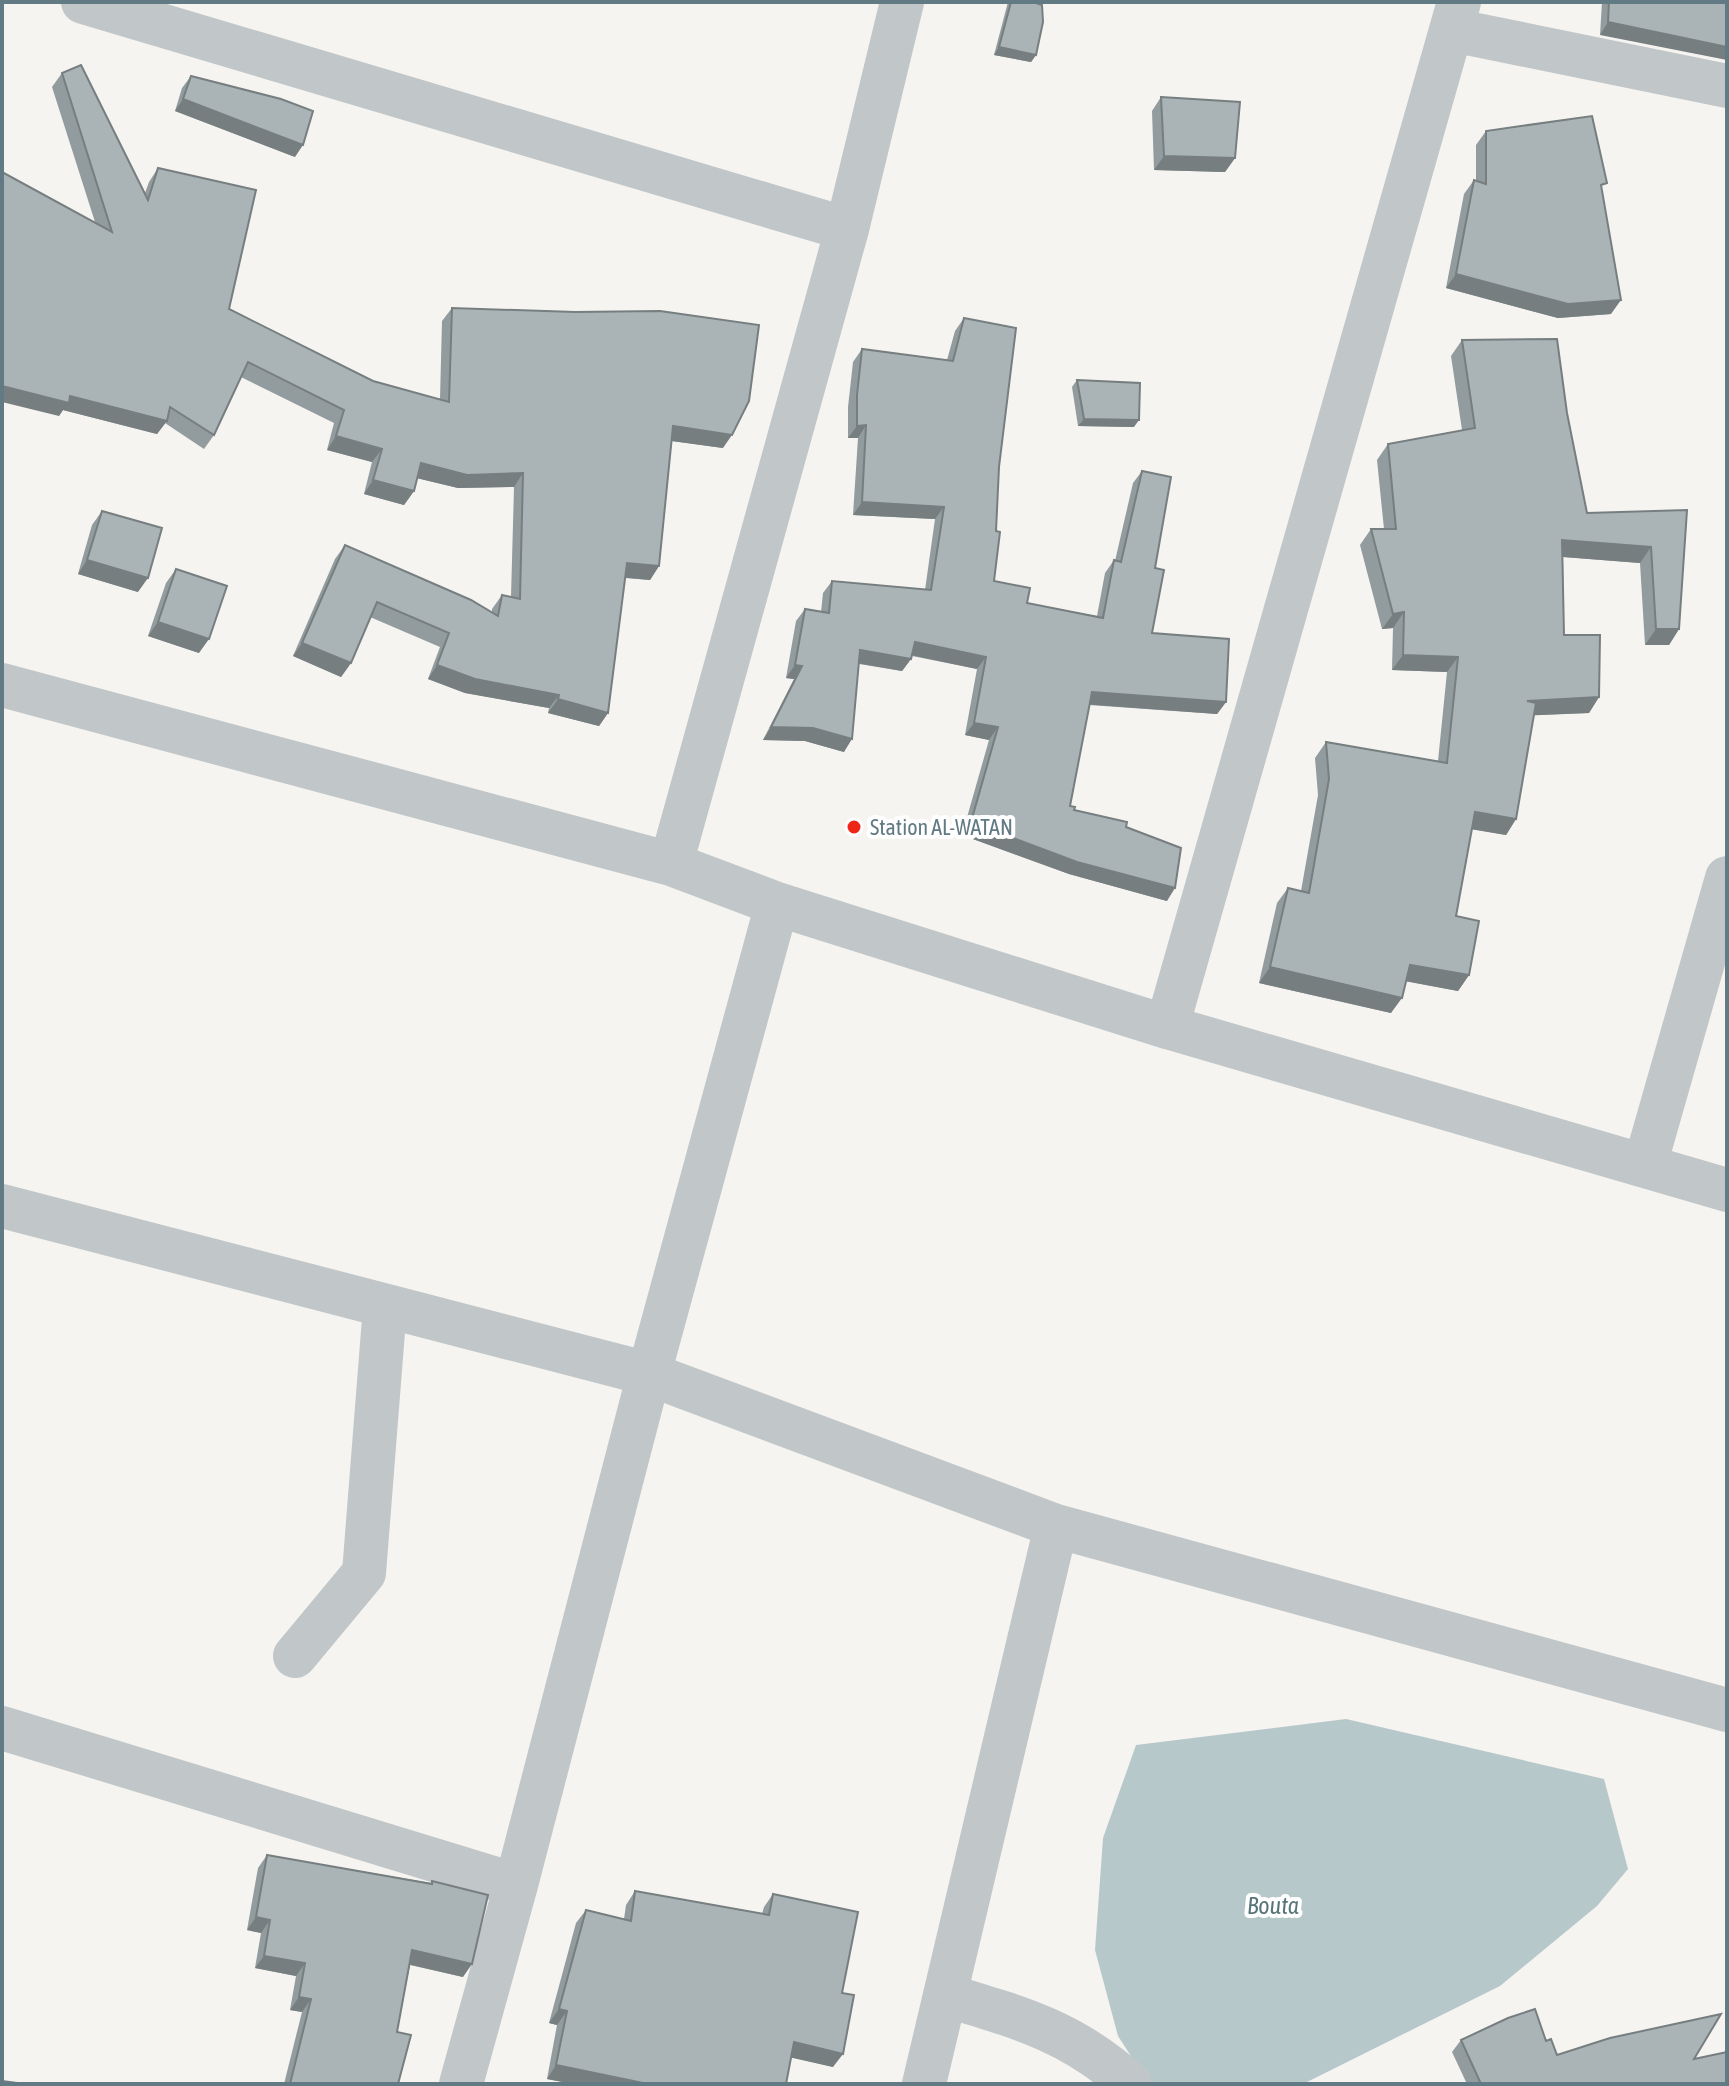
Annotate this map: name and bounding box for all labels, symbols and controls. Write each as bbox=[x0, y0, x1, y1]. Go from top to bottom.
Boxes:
place label: Station AL-WATAN bbox=[870, 814, 1013, 840]
marker: Station AL-WATAN bbox=[845, 818, 863, 836]
water label: Bouta bbox=[1247, 1892, 1299, 1919]

